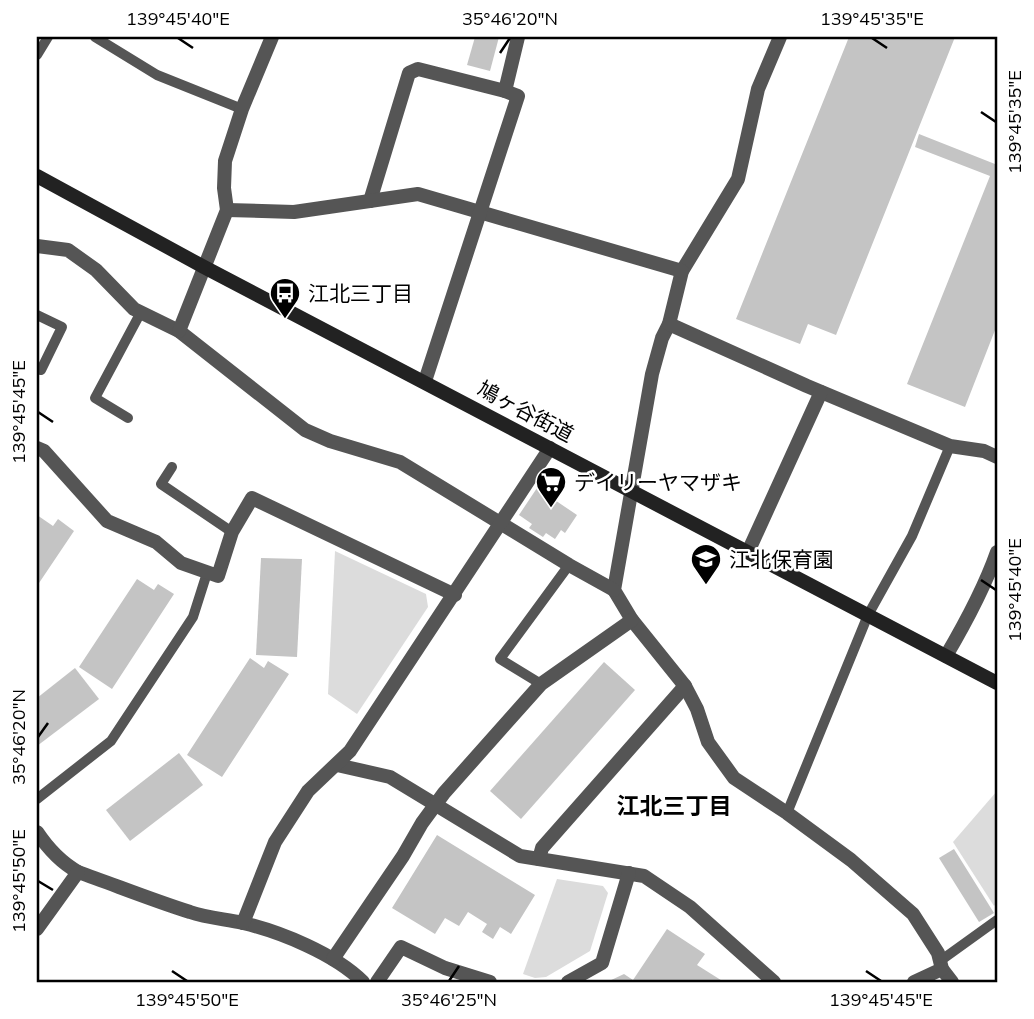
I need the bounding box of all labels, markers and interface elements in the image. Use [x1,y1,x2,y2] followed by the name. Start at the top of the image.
[126,7,230,30] text: 139°45'40"E
[462,7,558,30] text: 35°46'20"N
[820,7,924,30] text: 139°45'35"E
[1003,70,1026,174] text: 139°45'35"E
[268,276,302,320] bus stop icon: 江北三丁目
[308,280,413,306] place label: 江北三丁目
[7,360,30,464] text: 139°45'45"E
[474,375,578,447] street label: 鳩ヶ谷街道
[534,465,568,509] supermarket icon: デイリーヤマザキ
[574,469,742,495] place label: デイリーヤマザキ
[1003,538,1026,642] text: 139°45'40"E
[689,542,723,586] school or university icon: 江北保育園
[729,546,834,572] place label: 江北保育園
[7,689,30,785] text: 35°46'20"N
[617,791,732,820] district label: 江北三丁目
[7,829,30,933] text: 139°45'50"E
[135,988,239,1011] text: 139°45'50"E
[401,988,497,1011] text: 35°46'25"N
[829,988,933,1011] text: 139°45'45"E

